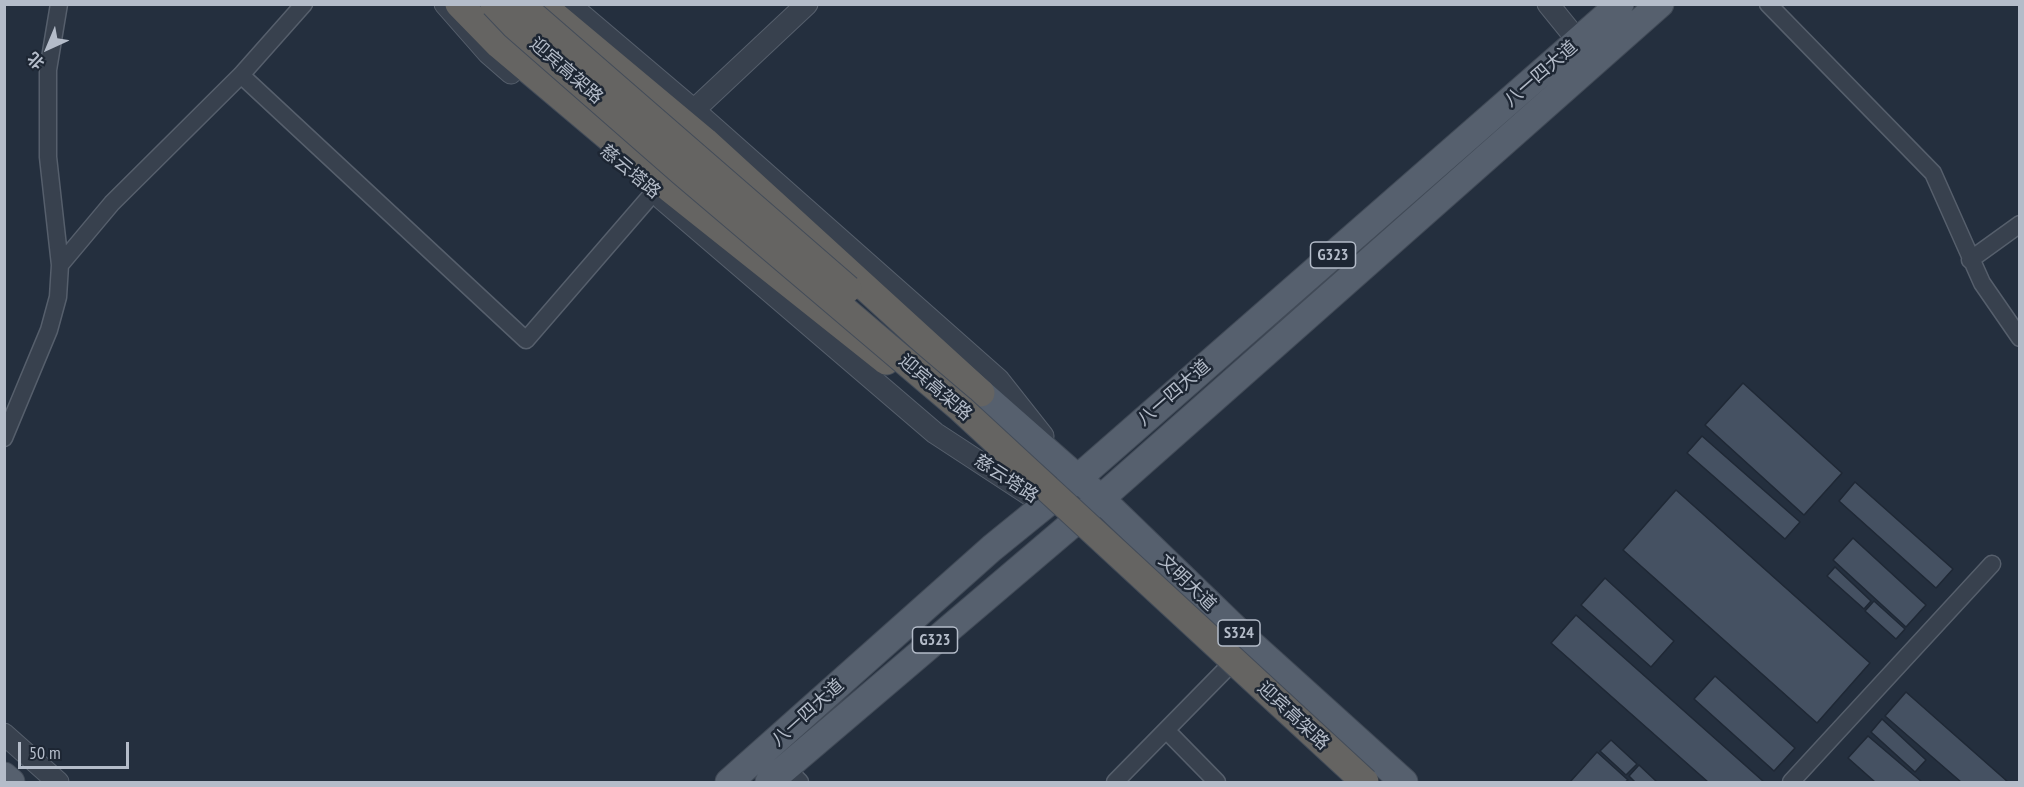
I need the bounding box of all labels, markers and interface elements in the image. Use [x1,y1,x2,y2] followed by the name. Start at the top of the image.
[18,18,78,78] north arrow
[525,33,607,109] street label: 迎宾高架路
[1500,36,1582,112] street label: 八一四大道
[23,48,48,74] text: 北
[595,141,665,203] street label: 慈云塔路
[1310,242,1356,268] road number: G323
[894,350,976,426] street label: 迎宾高架路
[1133,355,1215,431] street label: 八一四大道
[970,450,1042,508] street label: 慈云塔路
[1154,550,1220,616] street label: 文明大道
[1218,620,1260,646] road number: S324
[912,627,958,653] road number: G323
[767,675,849,751] street label: 八一四大道
[1253,677,1333,755] street label: 迎宾高架路
[21,730,132,768] scale bar
[29,741,61,764] text: 50 m

